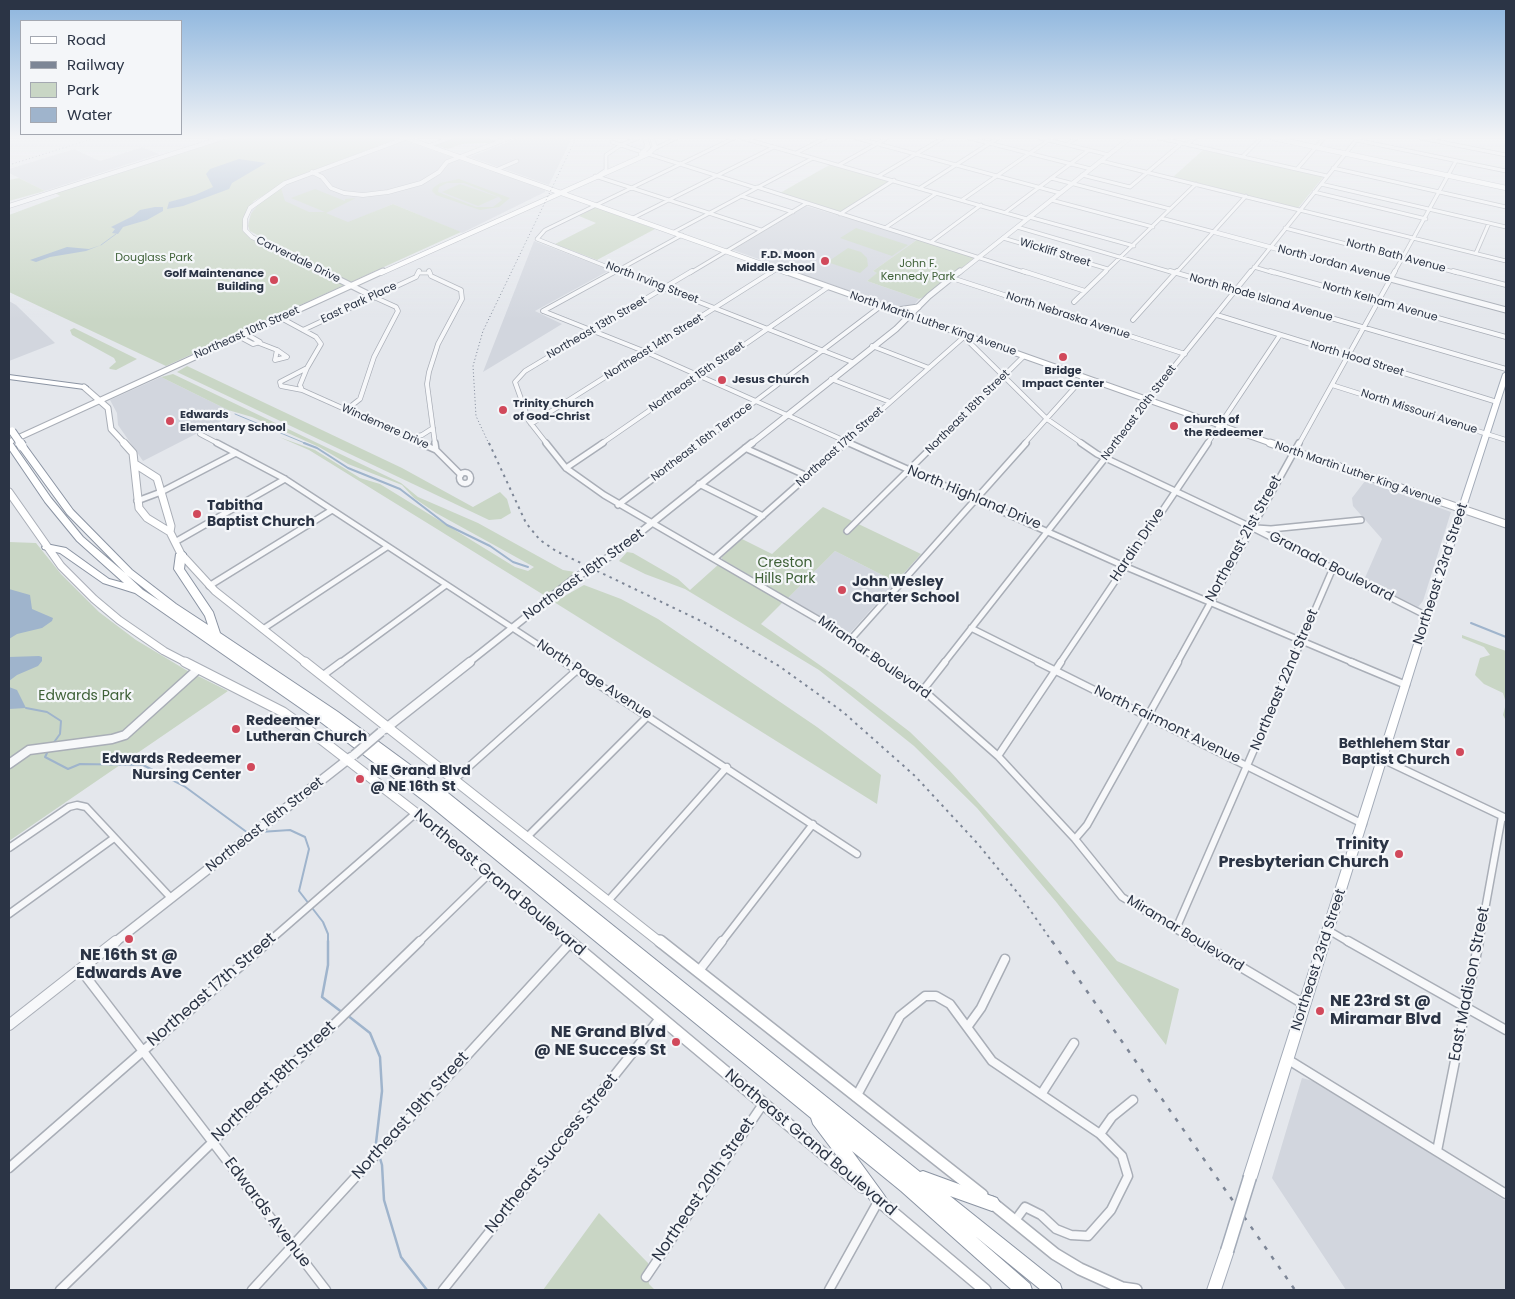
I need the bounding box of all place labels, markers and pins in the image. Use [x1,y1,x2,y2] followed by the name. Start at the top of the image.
[736,248,815,274] place label: F.D. Moon Middle School
[819,255,831,267] marker: F.D. Moon Middle School
[164,267,264,293] place label: Golf Maintenance Building
[268,274,280,286] marker: Golf Maintenance Building
[1057,351,1069,363] marker: Bridge Impact Center
[1022,364,1104,390] place label: Bridge Impact Center
[732,373,809,387] place label: Jesus Church
[716,374,728,386] marker: Jesus Church
[513,397,594,423] place label: Trinity Church of God-Christ
[497,404,509,416] marker: Trinity Church of God-Christ
[180,408,286,434] place label: Edwards Elementary School
[1184,413,1263,439] place label: Church of the Redeemer
[164,415,176,427] marker: Edwards Elementary School
[1168,420,1180,432] marker: Church of the Redeemer
[207,498,315,530] place label: Tabitha Baptist Church
[191,508,203,520] marker: Tabitha Baptist Church
[852,574,959,606] place label: John Wesley Charter School
[836,584,848,596] marker: John Wesley Charter School
[246,713,367,746] place label: Redeemer Lutheran Church
[230,723,242,735] marker: Redeemer Lutheran Church
[1339,736,1450,769] place label: Bethlehem Star Baptist Church
[1454,746,1466,758] marker: Bethlehem Star Baptist Church
[102,751,241,784] place label: Edwards Redeemer Nursing Center
[245,761,257,773] marker: Edwards Redeemer Nursing Center
[370,763,471,796] place label: NE Grand Blvd @ NE 16th St
[354,773,366,785] marker: NE Grand Blvd @ NE 16th St
[1218,835,1389,873] place label: Trinity Presbyterian Church
[1393,848,1405,860] marker: Trinity Presbyterian Church
[123,933,135,945] marker: NE 16th St @ Edwards Ave
[76,946,182,984] place label: NE 16th St @ Edwards Ave
[1330,992,1441,1030] place label: NE 23rd St @ Miramar Blvd
[1314,1005,1326,1017] marker: NE 23rd St @ Miramar Blvd
[534,1023,666,1061] place label: NE Grand Blvd @ NE Success St
[670,1036,682,1048] marker: NE Grand Blvd @ NE Success St

